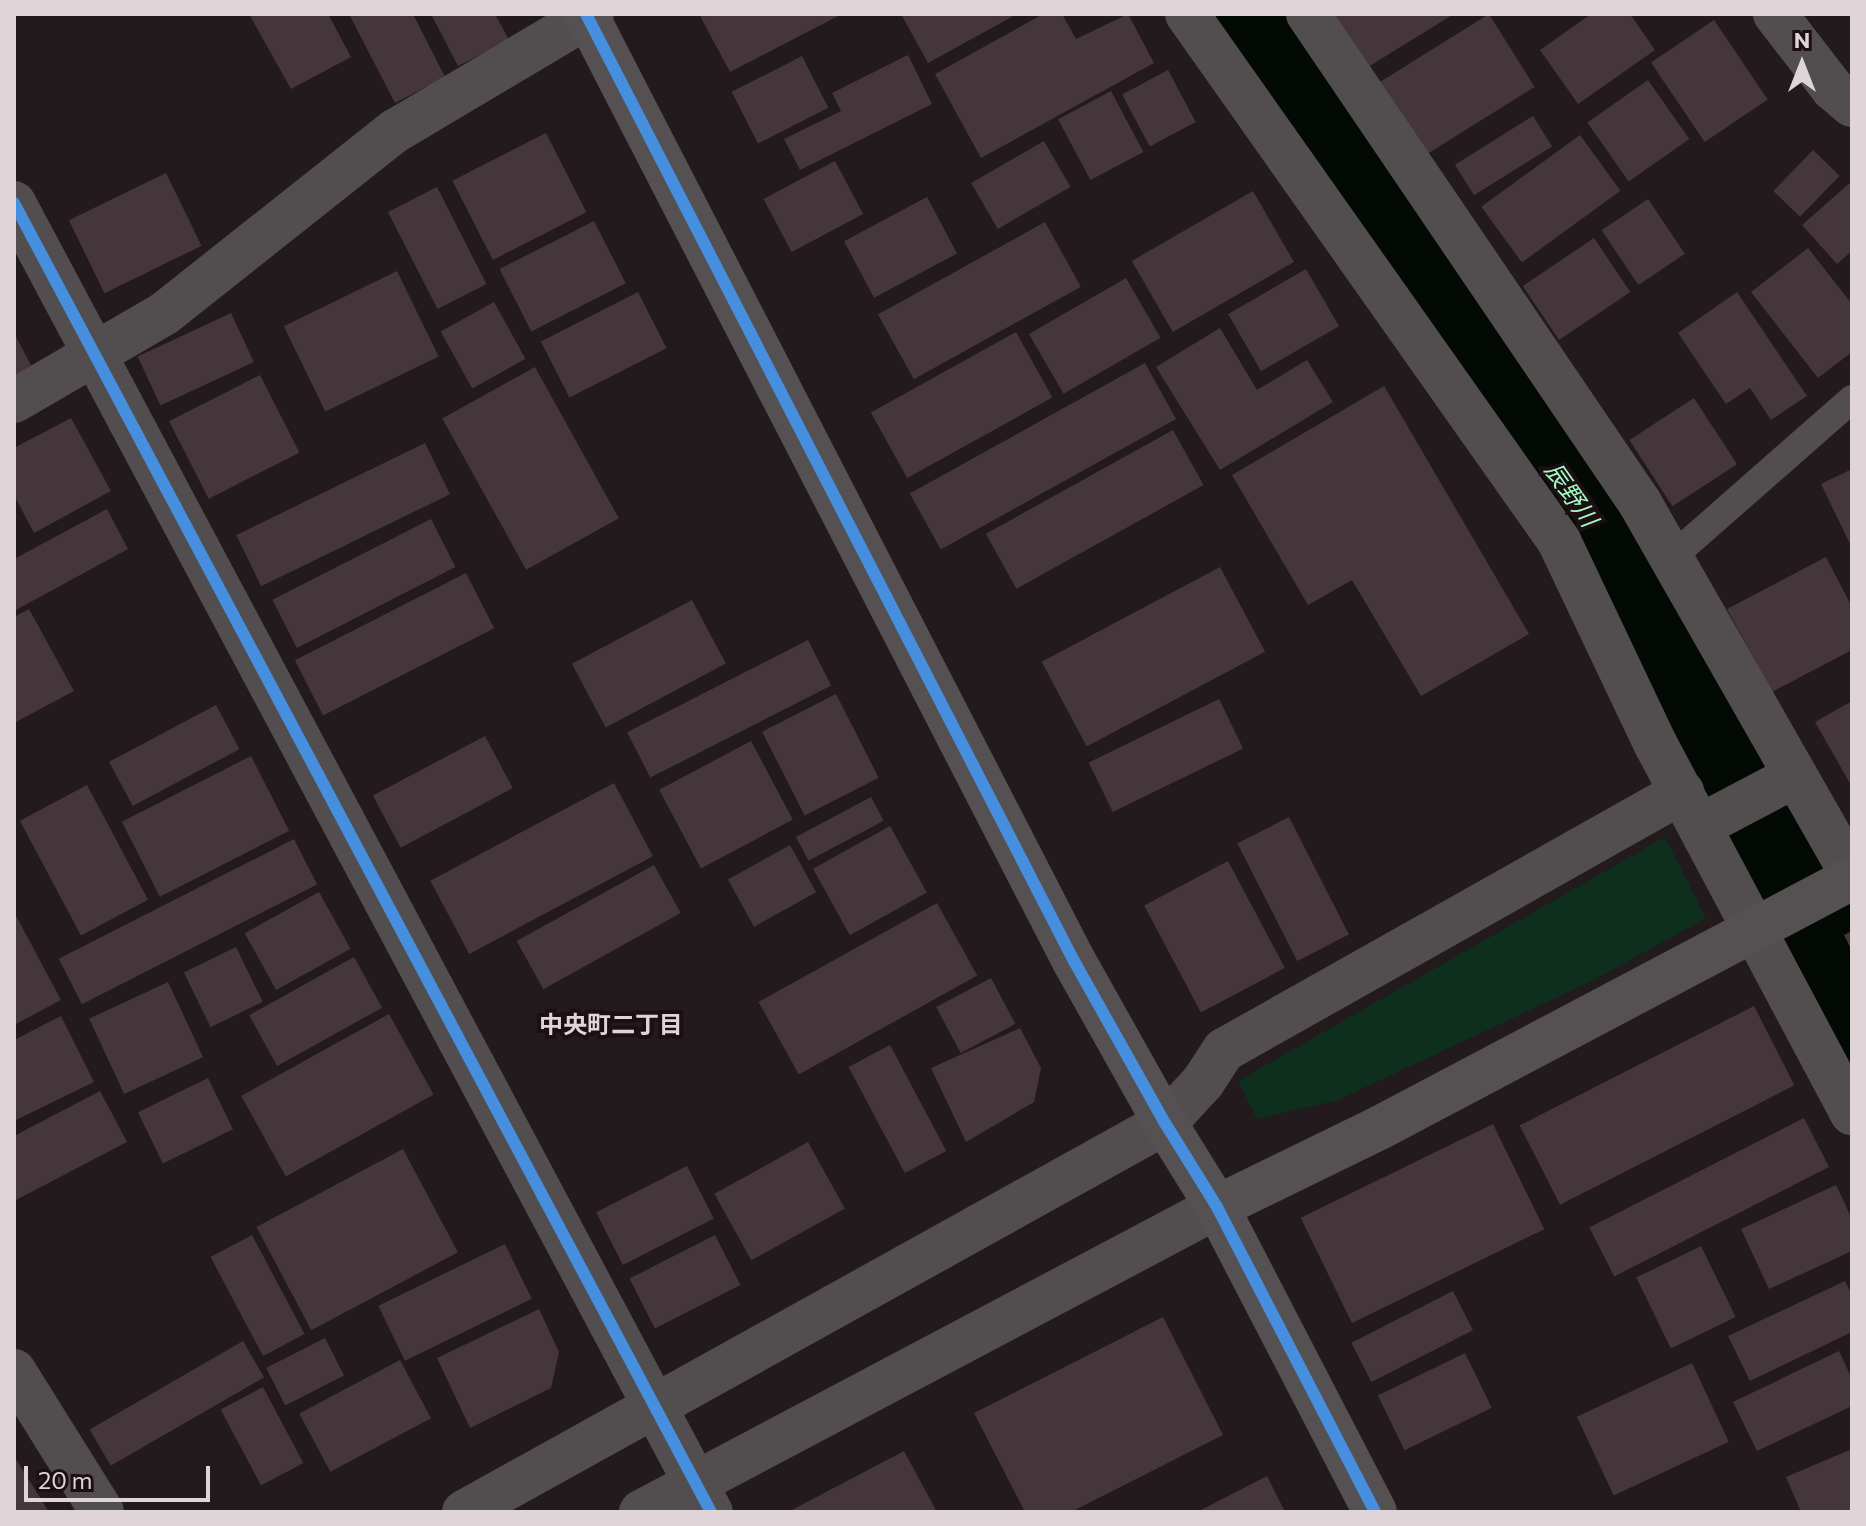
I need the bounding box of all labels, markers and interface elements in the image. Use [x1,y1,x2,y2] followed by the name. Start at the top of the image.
[1762,24,1842,104] north arrow
[1794,26,1810,53] text: N
[1540,456,1604,532] water label: 辰野川
[539,1010,683,1038] district label: 中央町二丁目
[28,1450,214,1500] scale bar
[38,1465,92,1494] text: 20 m

